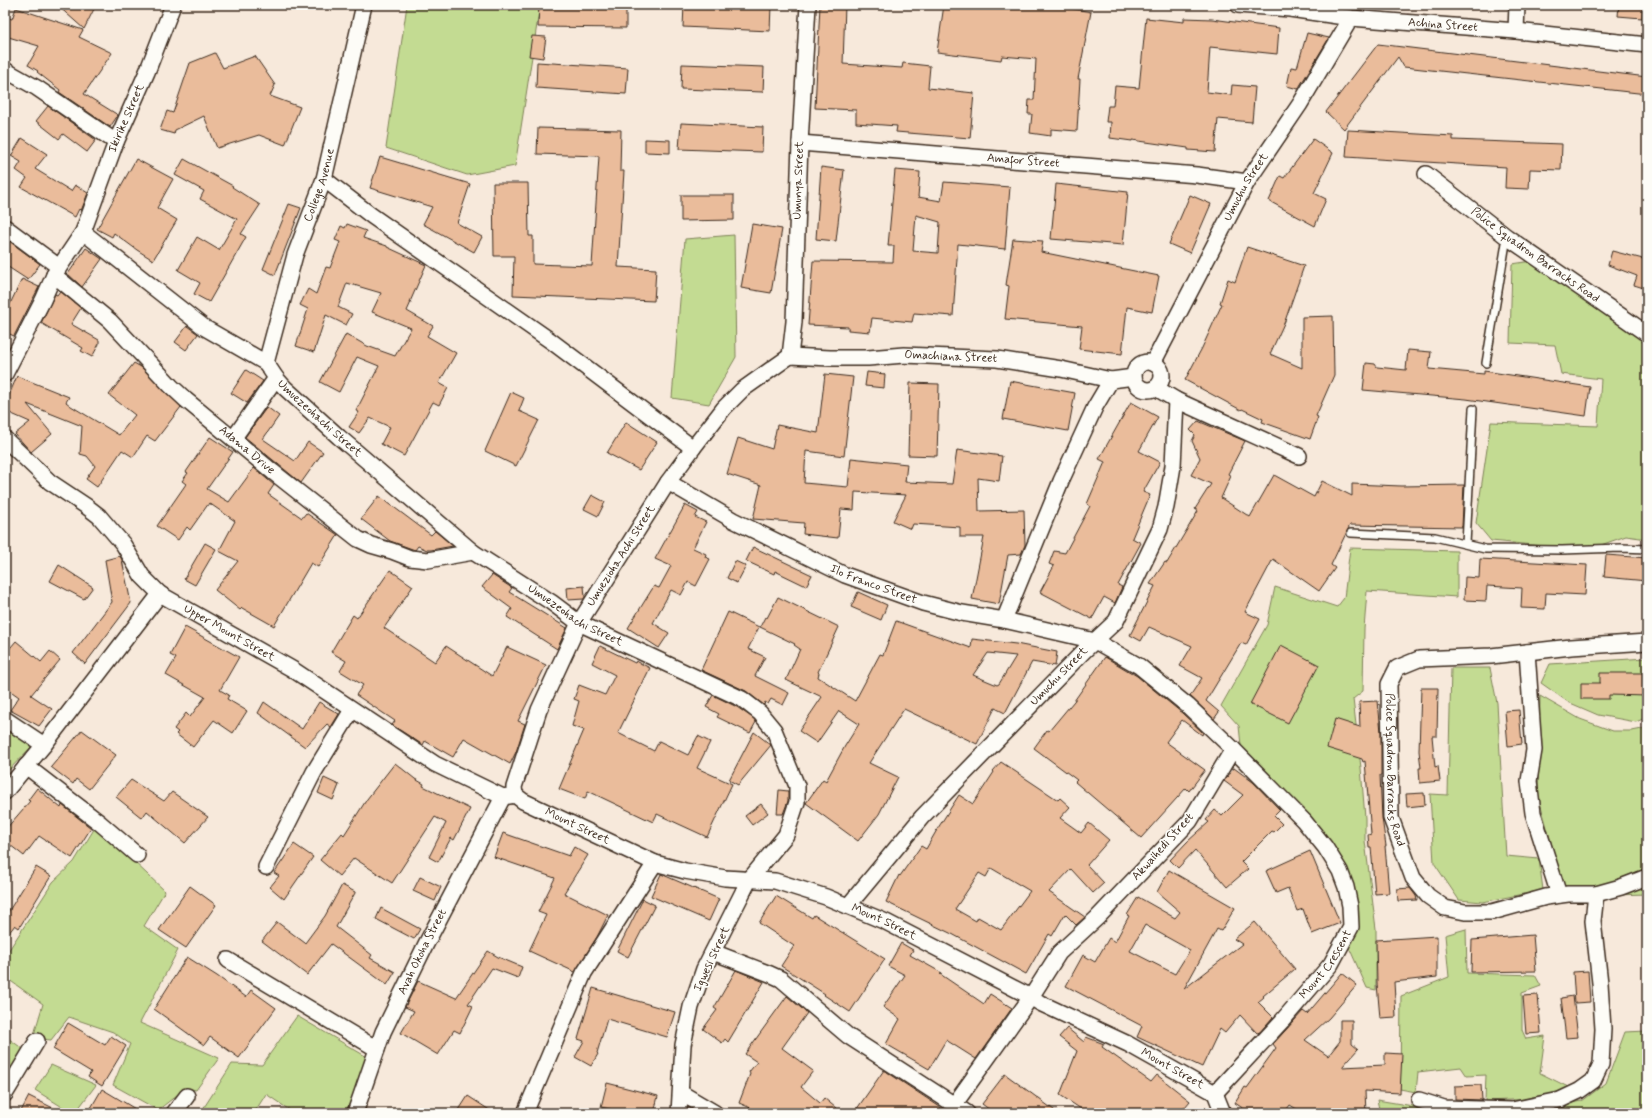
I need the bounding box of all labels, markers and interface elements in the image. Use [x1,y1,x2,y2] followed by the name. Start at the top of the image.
[1407,15,1479,36] street label: Achina Street
[105,82,148,155] street label: Ikirike Street
[789,141,808,220] street label: Umunya Street
[300,147,339,224] street label: College Avenue
[986,150,1061,172] street label: Amafor Street
[1220,150,1272,224] street label: Umuchu Street
[1467,204,1603,307] street label: Police Squadron Barracks Road
[904,347,998,367] street label: Omachiana Street
[273,376,365,461] street label: Umuezeohachi Street
[215,422,278,478] street label: Adama Drive
[583,502,659,610] street label: Umuezioha Achi Street
[827,561,919,608] street label: Ilo Franco Street
[524,581,625,650] street label: Umuezeohachi Street
[180,601,278,666] street label: Upper Mount Street
[1027,644,1091,709] street label: Umuchu Street
[1381,693,1409,849] street label: Police Squadron Barracks Road
[542,804,612,849] street label: Mount Street
[1128,809,1198,884] street label: Akwaihedi Street
[849,900,919,944] street label: Mount Street
[394,906,451,997] street label: Avah Okoha Street
[690,924,734,994] street label: Igwesi Street
[1296,927,1356,1003] street label: Mount Crescent
[1138,1045,1207,1093] street label: Mount Street

